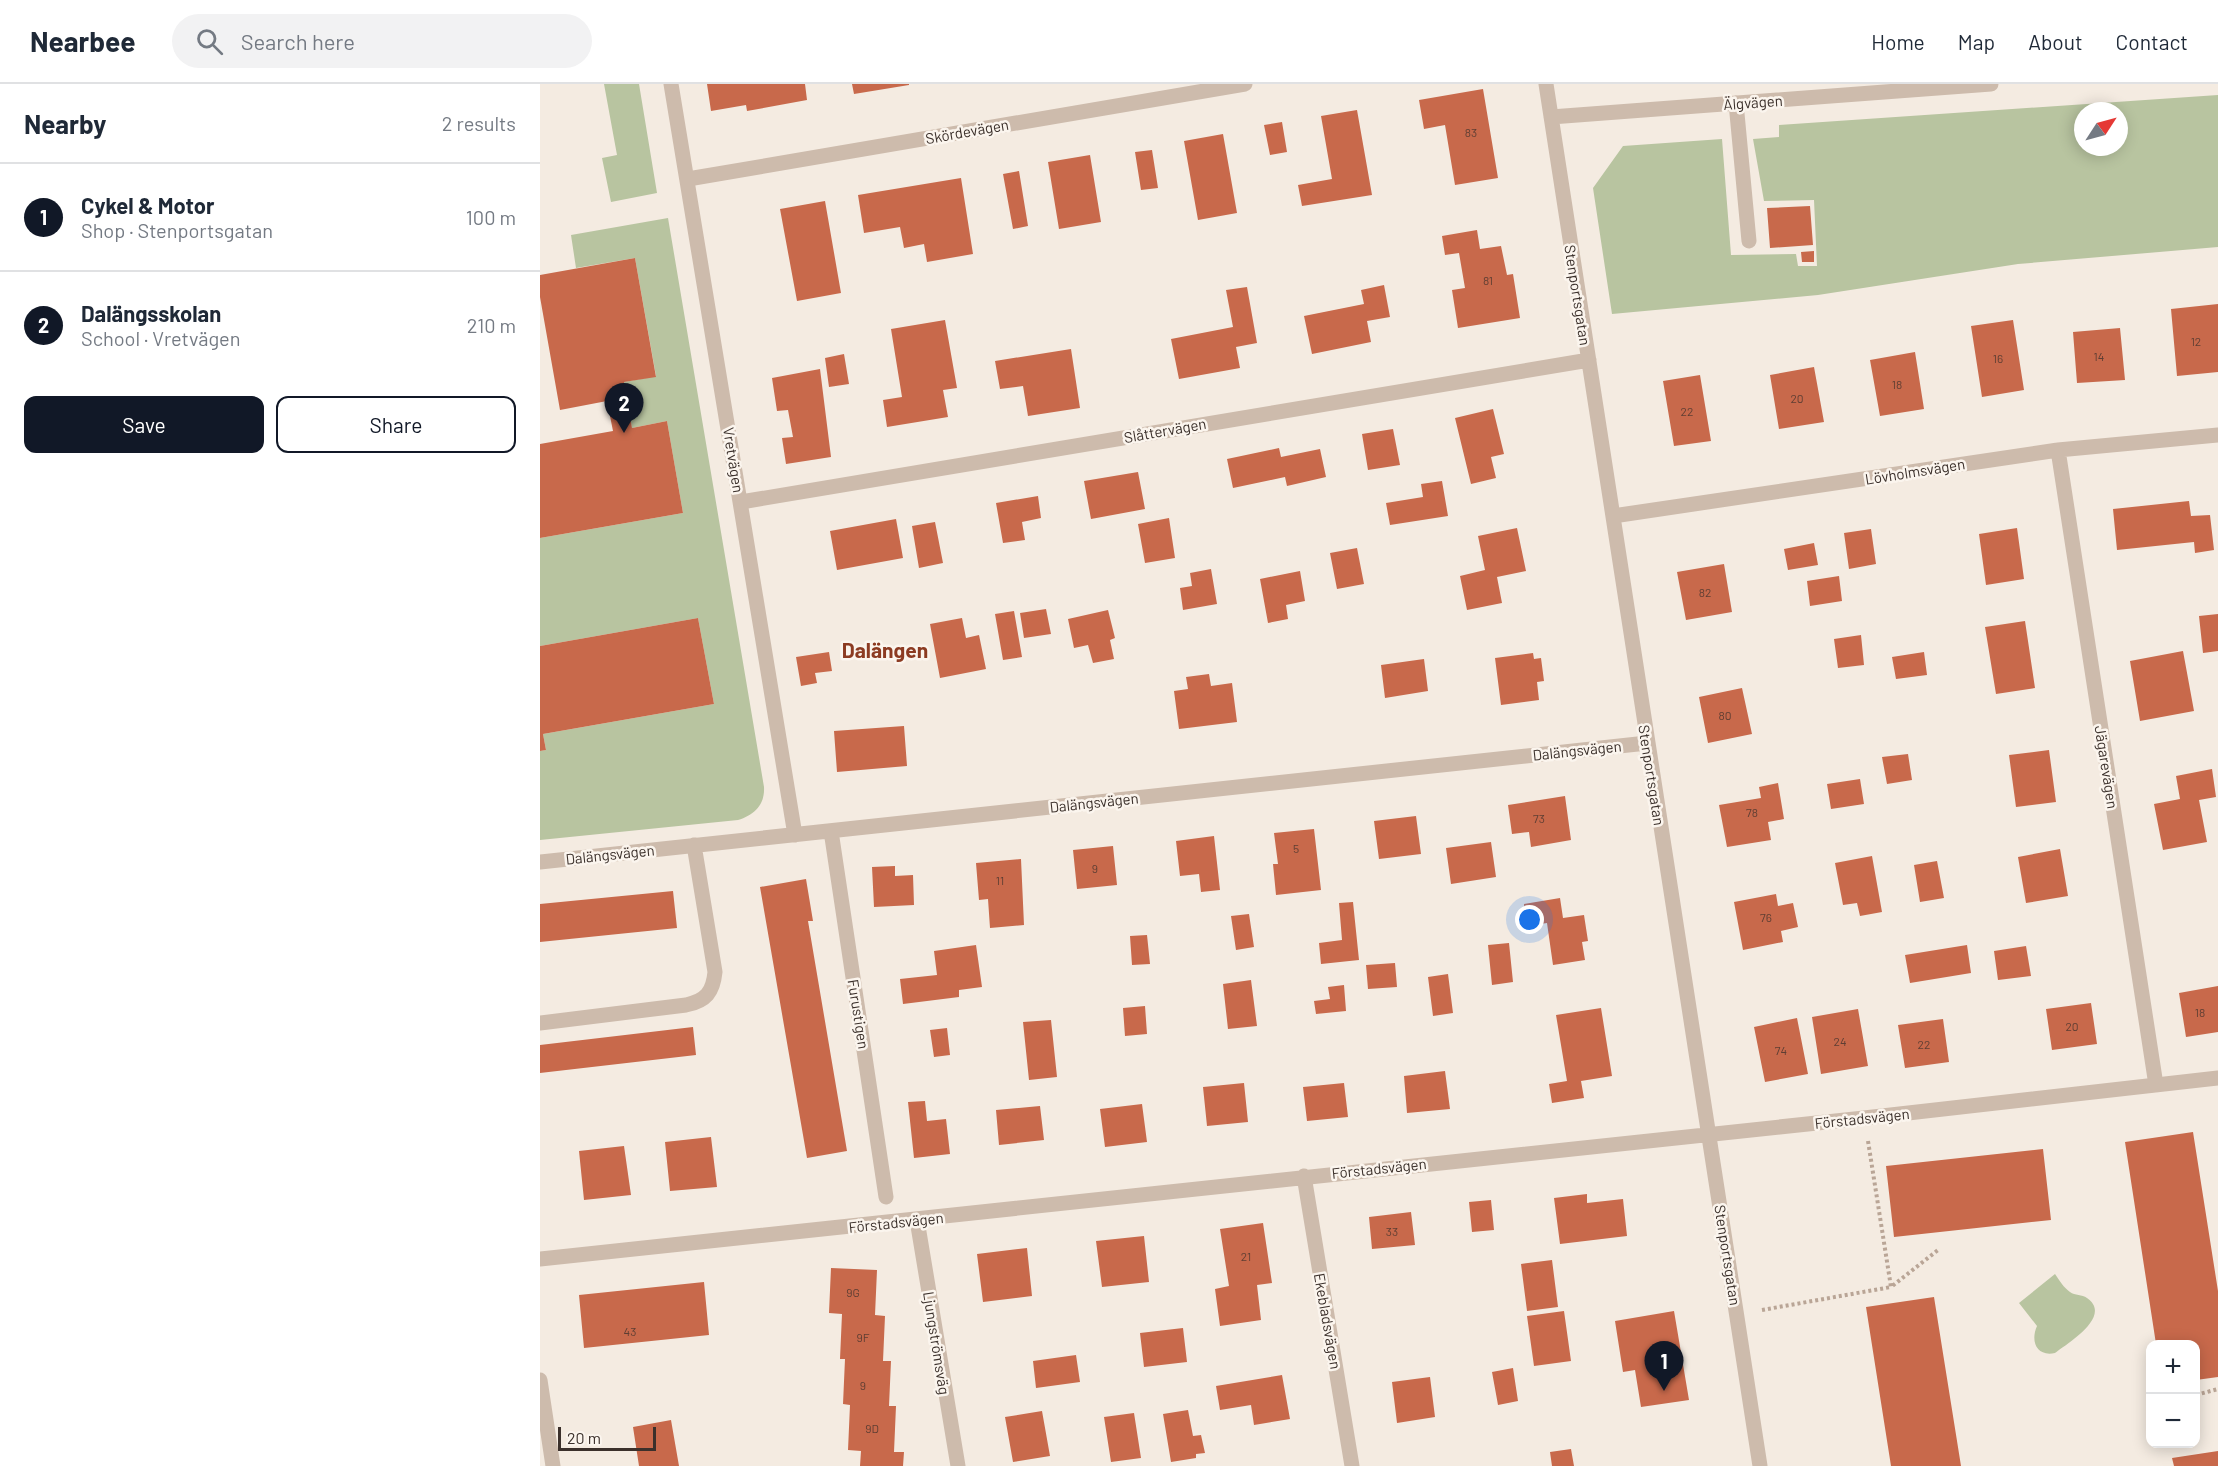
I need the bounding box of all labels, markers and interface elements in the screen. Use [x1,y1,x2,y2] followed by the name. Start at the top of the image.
[172,14,592,68] search box
[30,24,136,58] text: Nearbee
[193,25,226,58] icon: search
[241,28,355,54] text: Search here
[1871,29,1925,54] text: Home
[1958,29,1995,54] text: Map
[2028,29,2083,54] text: About
[2116,29,2188,54] text: Contact
[1723,91,1783,113] street label: Älgvägen
[2074,102,2128,156] north arrow
[24,108,106,139] text: Nearby
[442,111,516,135] text: 2 results
[924,115,1010,147] street label: Skördevägen
[1465,125,1477,139] house number: 83
[81,192,214,218] text: Cykel & Motor
[40,205,47,229] text: 1
[466,205,516,229] text: 100 m
[81,218,273,242] text: Shop · Stenportsgatan
[1561,243,1595,347] street label: Stenportsgatan
[1483,273,1493,287] house number: 81
[81,300,221,326] text: Dalängsskolan
[38,313,49,337] text: 2
[467,313,516,337] text: 210 m
[81,326,241,350] text: School · Vretvägen
[2191,334,2201,348] house number: 12
[2094,349,2104,363] house number: 14
[1993,351,2003,365] house number: 16
[1892,377,1902,391] house number: 18
[604,384,644,433] pin: 2
[1790,391,1804,405] house number: 20
[24,396,264,453] button: Save
[276,396,516,453] button: Share
[1681,404,1693,418] house number: 22
[1122,414,1208,446] street label: Slåttervägen
[720,426,748,494] street label: Vretvägen
[1864,454,1966,488] street label: Lövholmsvägen
[1699,585,1711,599] house number: 82
[842,637,928,662] district label: Dalängen
[1718,708,1732,722] house number: 80
[1635,723,1669,827] street label: Stenportsgatan
[2092,724,2122,810] street label: Jägarevägen
[1532,736,1622,764] street label: Dalängsvägen
[1049,788,1139,816] street label: Dalängsvägen
[1746,805,1758,819] house number: 78
[1533,811,1545,825] house number: 73
[565,840,655,868] street label: Dalängsvägen
[1293,841,1299,855] house number: 5
[1092,861,1098,875] house number: 9
[996,873,1004,887] house number: 11
[1515,905,1544,934] your location
[1760,910,1772,924] house number: 76
[845,978,873,1050] street label: Furustigen
[2195,1005,2205,1019] house number: 18
[2065,1019,2079,1033] house number: 20
[1833,1034,1847,1048] house number: 24
[1918,1037,1930,1051] house number: 22
[1775,1043,1787,1057] house number: 74
[1814,1104,1910,1132] street label: Förstadsvägen
[1331,1154,1427,1182] street label: Förstadsvägen
[1711,1203,1745,1307] street label: Stenportsgatan
[848,1208,944,1236] street label: Förstadsvägen
[1386,1224,1398,1238] house number: 33
[1241,1249,1251,1263] house number: 21
[1311,1272,1345,1370] street label: Ekebladsvägen
[846,1285,860,1299] house number: 9G
[920,1290,954,1396] street label: Ljungströmsväg
[624,1324,636,1338] house number: 43
[856,1330,870,1344] house number: 9F
[2146,1340,2200,1448] map controls
[2146,1340,2200,1394] button: +
[1644,1342,1684,1391] pin: 1
[860,1378,866,1392] house number: 9
[2146,1394,2200,1448] button: −
[865,1421,879,1435] house number: 9D
[558,1424,656,1452] scale bar
[567,1428,601,1447] text: 20 m

